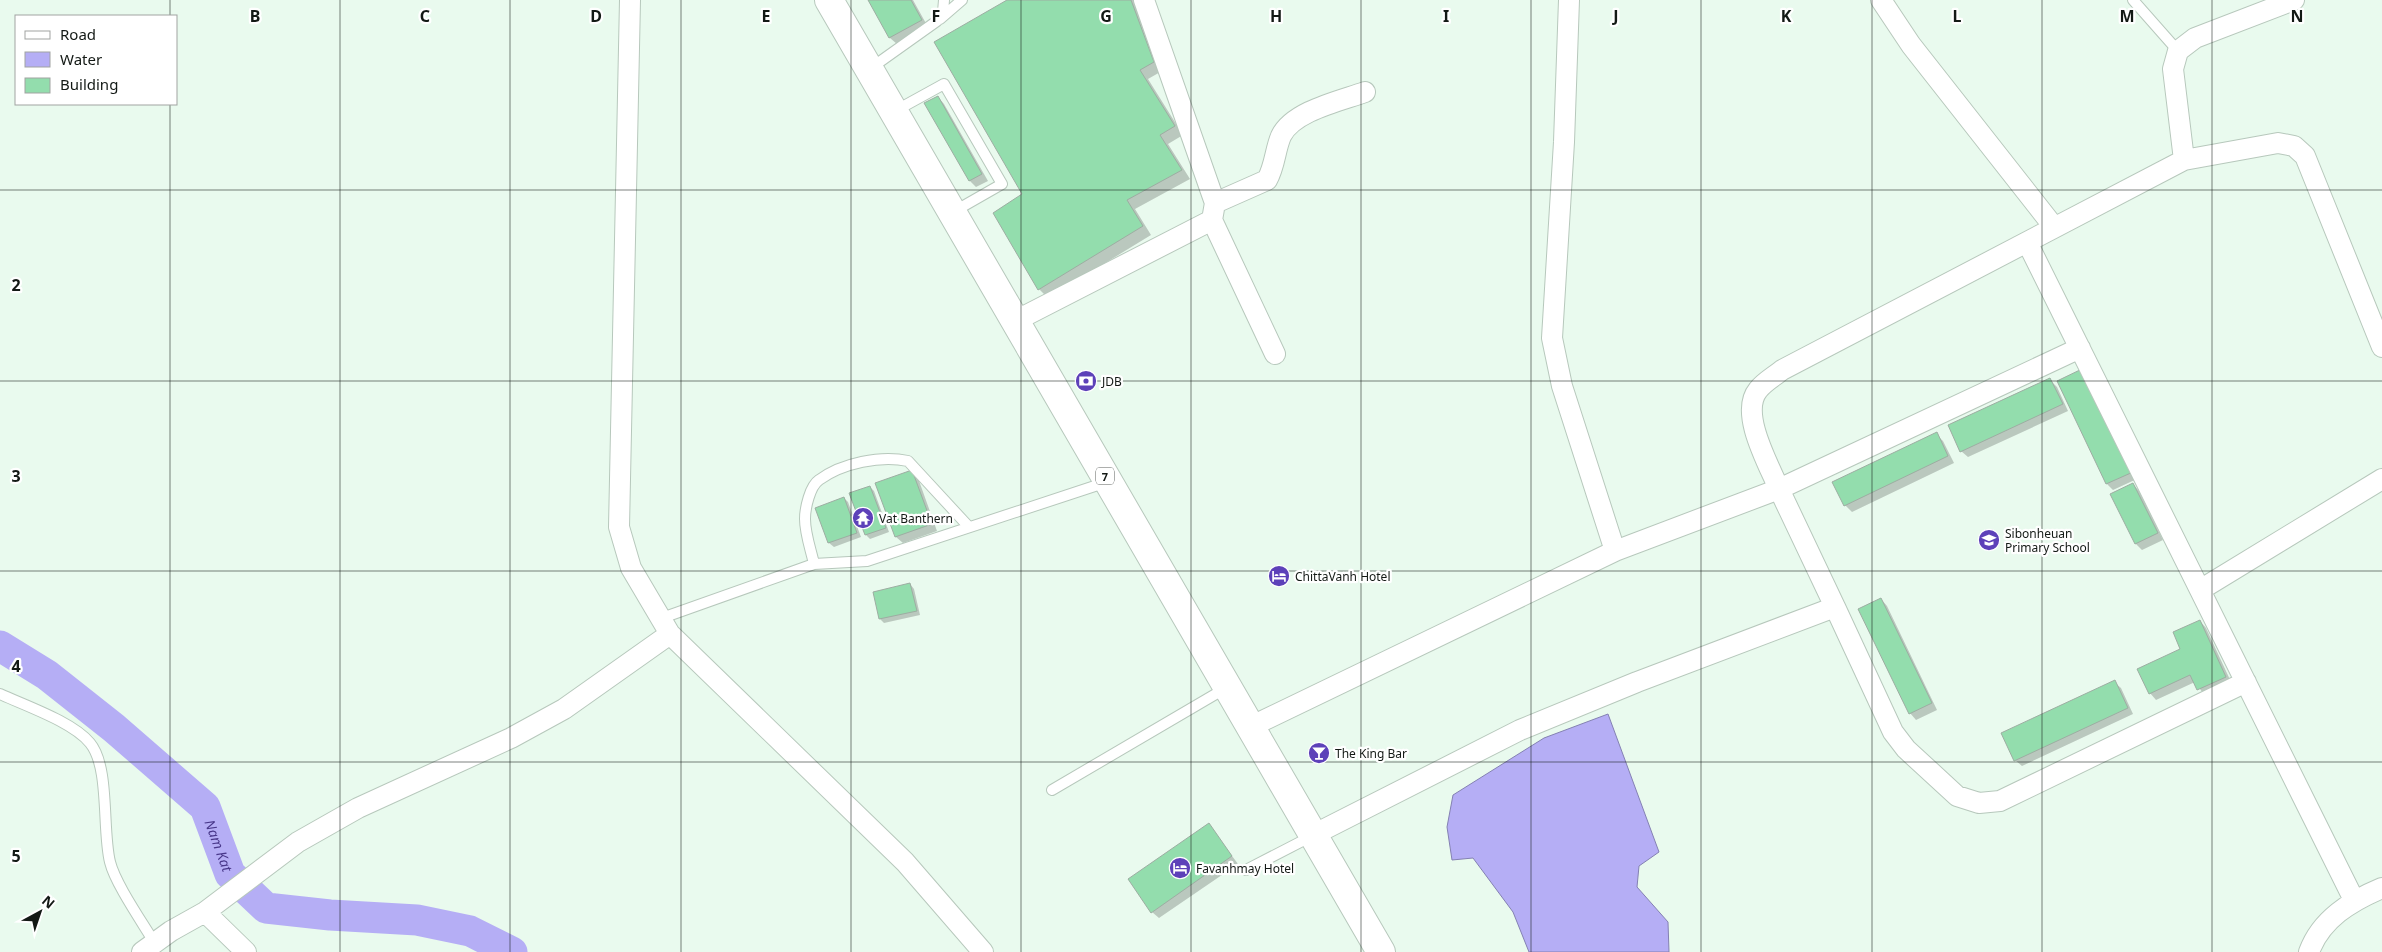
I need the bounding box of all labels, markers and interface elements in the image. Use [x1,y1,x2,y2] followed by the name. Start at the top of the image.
[250,5,260,27] text: B
[420,5,430,27] text: C
[590,5,602,27] text: D
[762,5,771,27] text: E
[932,5,940,27] text: F
[1100,5,1112,27] text: G
[1270,5,1282,27] text: H
[1443,5,1449,27] text: I
[1611,5,1619,27] text: J
[1781,5,1792,27] text: K
[1953,5,1962,27] text: L
[2119,5,2135,27] text: M
[2290,5,2304,27] text: N
[15,15,178,105] legend
[60,24,96,44] text: Road
[60,49,102,69] text: Water
[60,74,118,94] text: Building
[11,274,21,296] text: 2
[1074,369,1098,393] bank icon: JDB
[1101,373,1122,390] place label: JDB
[11,465,21,487] text: 3
[1096,468,1114,484] road number: 7
[851,506,875,530] temple icon: Vat Banthern
[879,510,953,527] place label: Vat Banthern
[2005,525,2090,556] place label: Sibonheuan Primary School
[1977,528,2001,552] school or university icon: Sibonheuan Primary School
[1267,564,1291,588] hotel icon: ChittaVanh Hotel
[1295,568,1391,585] place label: ChittaVanh Hotel
[11,655,21,677] text: 4
[1307,741,1331,765] bar icon: The King Bar
[1335,745,1407,762] place label: The King Bar
[201,817,238,875] water label: Nam Kat
[11,845,21,867] text: 5
[1168,856,1192,880] hotel icon: Favanhmay Hotel
[1196,860,1294,877] place label: Favanhmay Hotel
[15,887,65,937] north arrow
[38,891,59,913] text: N

